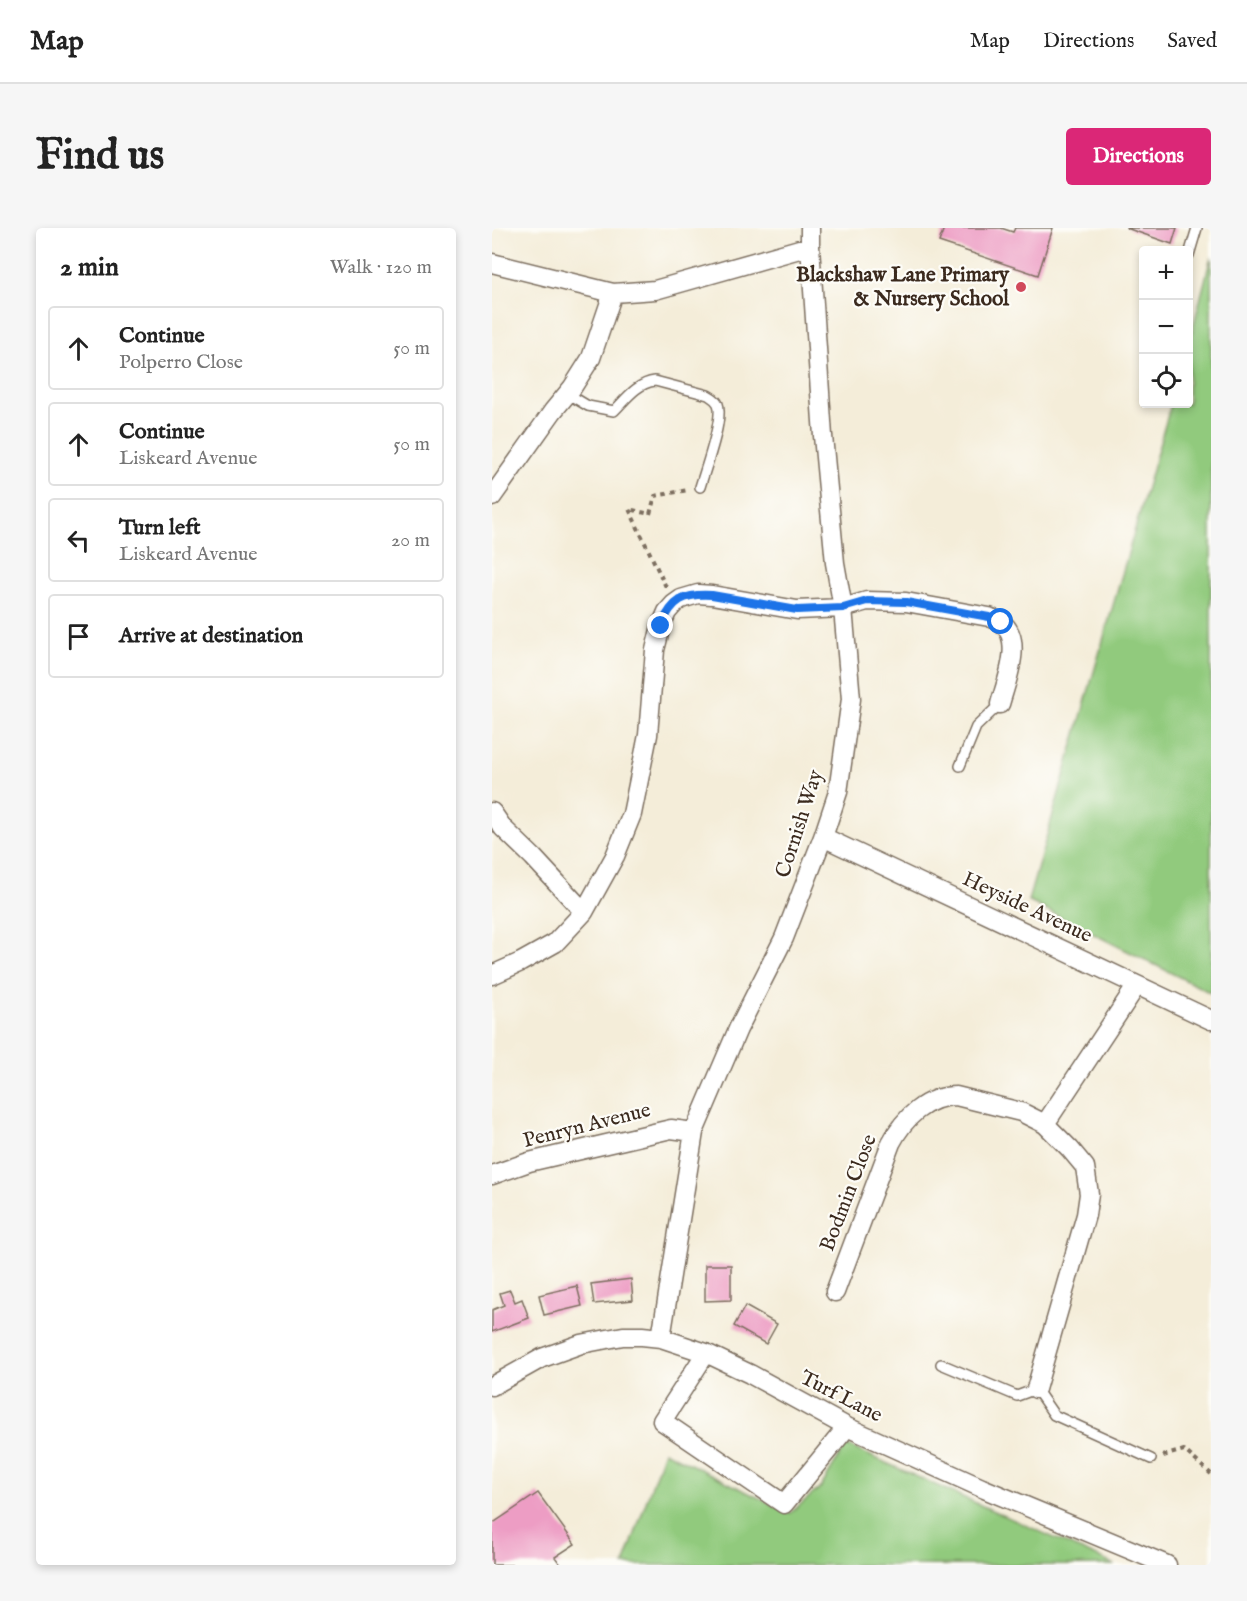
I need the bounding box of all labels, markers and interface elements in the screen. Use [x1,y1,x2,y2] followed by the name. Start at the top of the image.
[30,24,84,59] text: Map
[970,28,1010,55] text: Map
[1043,28,1134,55] text: Directions
[1167,28,1217,55] text: Saved
[1066,128,1211,185] button: Directions
[36,130,164,183] text: Find us
[1139,246,1193,408] map controls
[1139,246,1193,300] button: +
[60,251,119,284] text: 2 min
[330,255,432,280] text: Walk · 120 m
[796,262,1010,313] place label: Blackshaw Lane Primary & Nursery School
[1014,280,1028,294] marker: Blackshaw Lane Primary & Nursery School
[1139,300,1193,354] button: −
[119,322,205,350] text: Continue
[62,332,95,365] icon: ahead
[393,336,430,361] text: 50 m
[119,350,243,375] text: Polperro Close
[1139,354,1193,408] button: locate
[119,418,205,446] text: Continue
[62,428,95,461] icon: ahead
[393,432,430,457] text: 50 m
[119,446,257,471] text: Liskeard Avenue
[119,514,201,542] text: Turn left
[62,524,95,557] icon: left
[391,528,430,553] text: 20 m
[119,542,257,567] text: Liskeard Avenue
[987,608,1013,634] route start
[647,612,673,638] route end
[62,620,95,653] icon: arrive
[119,622,303,650] text: Arrive at destination
[770,766,830,881] street label: Cornish Way
[958,866,1097,950] street label: Heyside Avenue
[520,1097,654,1155] street label: Penryn Avenue
[814,1130,884,1255] street label: Bodmin Close
[795,1365,887,1429] street label: Turf Lane

